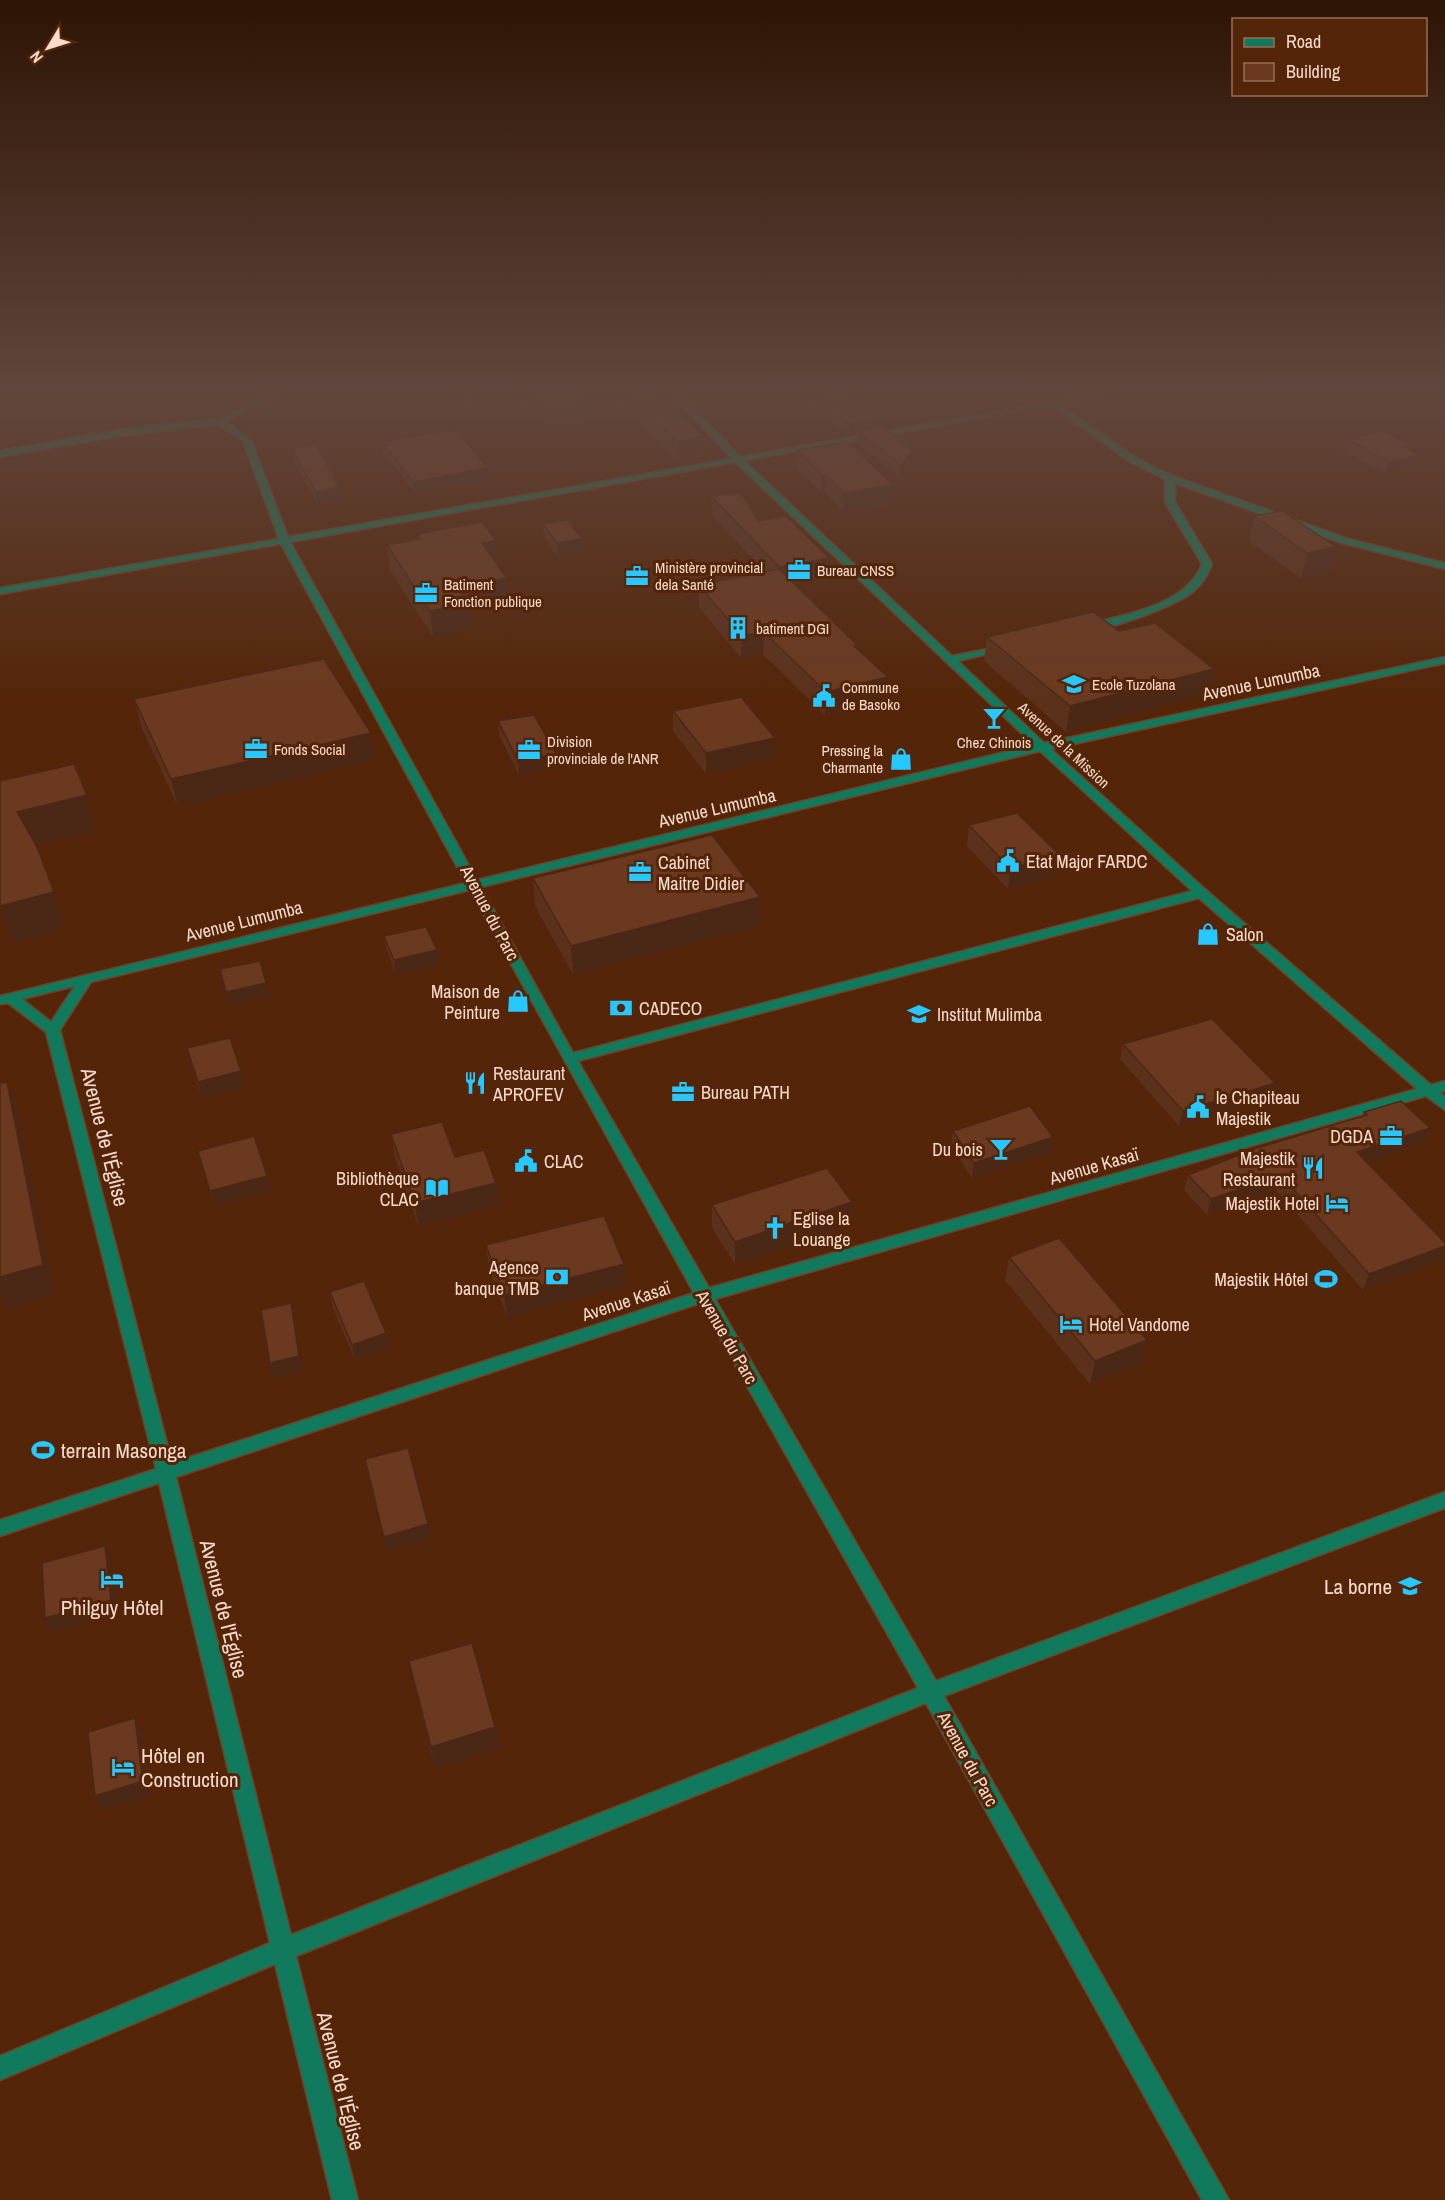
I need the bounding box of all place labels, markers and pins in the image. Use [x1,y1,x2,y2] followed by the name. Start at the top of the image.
[655,557,763,595] place label: Ministère provincial dela Santé
[786,557,812,583] office icon: Bureau CNSS
[817,560,894,581] place label: Bureau CNSS
[624,563,650,589] office icon: Ministère provincial dela Santé
[444,574,542,612] place label: Batiment Fonction publique
[413,580,439,606] office icon: Batiment Fonction publique
[725,615,751,641] building icon: batiment DGI
[756,618,829,639] place label: batiment DGI
[1061,671,1087,697] school or university icon: Ecole Tuzolana
[1092,674,1176,695] place label: Ecole Tuzolana
[842,677,900,715] place label: Commune de Basoko
[811,683,837,709] public building icon: Commune de Basoko
[981,705,1007,731] bar icon: Chez Chinois
[547,731,659,769] place label: Division provinciale de l'ANR
[957,732,1031,753] place label: Chez Chinois
[243,736,269,762] office icon: Fonds Social
[516,737,542,763] office icon: Division provinciale de l'ANR
[274,739,345,760] place label: Fonds Social
[821,740,883,778] place label: Pressing la Charmante
[888,746,914,772] shop icon: Pressing la Charmante
[995,848,1021,874] public building icon: Etat Major FARDC
[1026,849,1147,874] place label: Etat Major FARDC
[658,850,744,896] place label: Cabinet Maitre Didier
[627,859,653,885] office icon: Cabinet Maitre Didier
[1195,921,1221,947] shop icon: Salon
[1226,922,1264,947] place label: Salon
[431,979,500,1025] place label: Maison de Peinture
[505,988,531,1014] shop icon: Maison de Peinture
[608,995,634,1021] bank icon: CADECO
[639,996,702,1021] place label: CADECO
[906,1001,932,1027] school or university icon: Institut Mulimba
[937,1002,1042,1027] place label: Institut Mulimba
[492,1061,565,1107] place label: Restaurant APROFEV
[462,1070,488,1096] restaurant icon: Restaurant APROFEV
[670,1079,696,1105] office icon: Bureau PATH
[701,1080,790,1105] place label: Bureau PATH
[1216,1085,1300,1131] place label: le Chapiteau Majestik
[1185,1094,1211,1120] public building icon: le Chapiteau Majestik
[1378,1123,1404,1149] office icon: DGDA
[1330,1124,1373,1149] place label: DGDA
[988,1136,1014,1162] bar icon: Du bois
[932,1137,983,1162] place label: Du bois
[1223,1146,1296,1192] place label: Majestik Restaurant
[513,1148,539,1174] public building icon: CLAC
[544,1149,583,1174] place label: CLAC
[1300,1155,1326,1181] restaurant icon: Majestik Restaurant
[336,1166,419,1212] place label: Bibliothèque CLAC
[424,1175,450,1201] library icon: Bibliothèque CLAC
[1324,1190,1350,1216] hotel icon: Majestik Hotel
[1225,1191,1319,1216] place label: Majestik Hotel
[793,1206,850,1252] place label: Eglise la Louange
[762,1215,788,1241] church icon: Eglise la Louange
[455,1255,539,1301] place label: Agence banque TMB
[544,1264,570,1290] bank icon: Agence banque TMB
[1313,1266,1339,1292] sports icon: Majestik Hôtel
[1214,1267,1308,1292] place label: Majestik Hôtel
[1058,1311,1084,1337] hotel icon: Hotel Vandome
[1089,1312,1190,1337] place label: Hotel Vandome
[61,1436,187,1465] place label: terrain Masonga
[30,1437,56,1463] sports icon: terrain Masonga
[99,1566,125,1592] hotel icon: Philguy Hôtel
[1324,1572,1392,1601] place label: La borne
[1397,1573,1423,1599] school or university icon: La borne
[61,1593,163,1622] place label: Philguy Hôtel
[141,1741,239,1794] place label: Hôtel en Construction
[110,1754,136,1780] hotel icon: Hôtel en Construction

